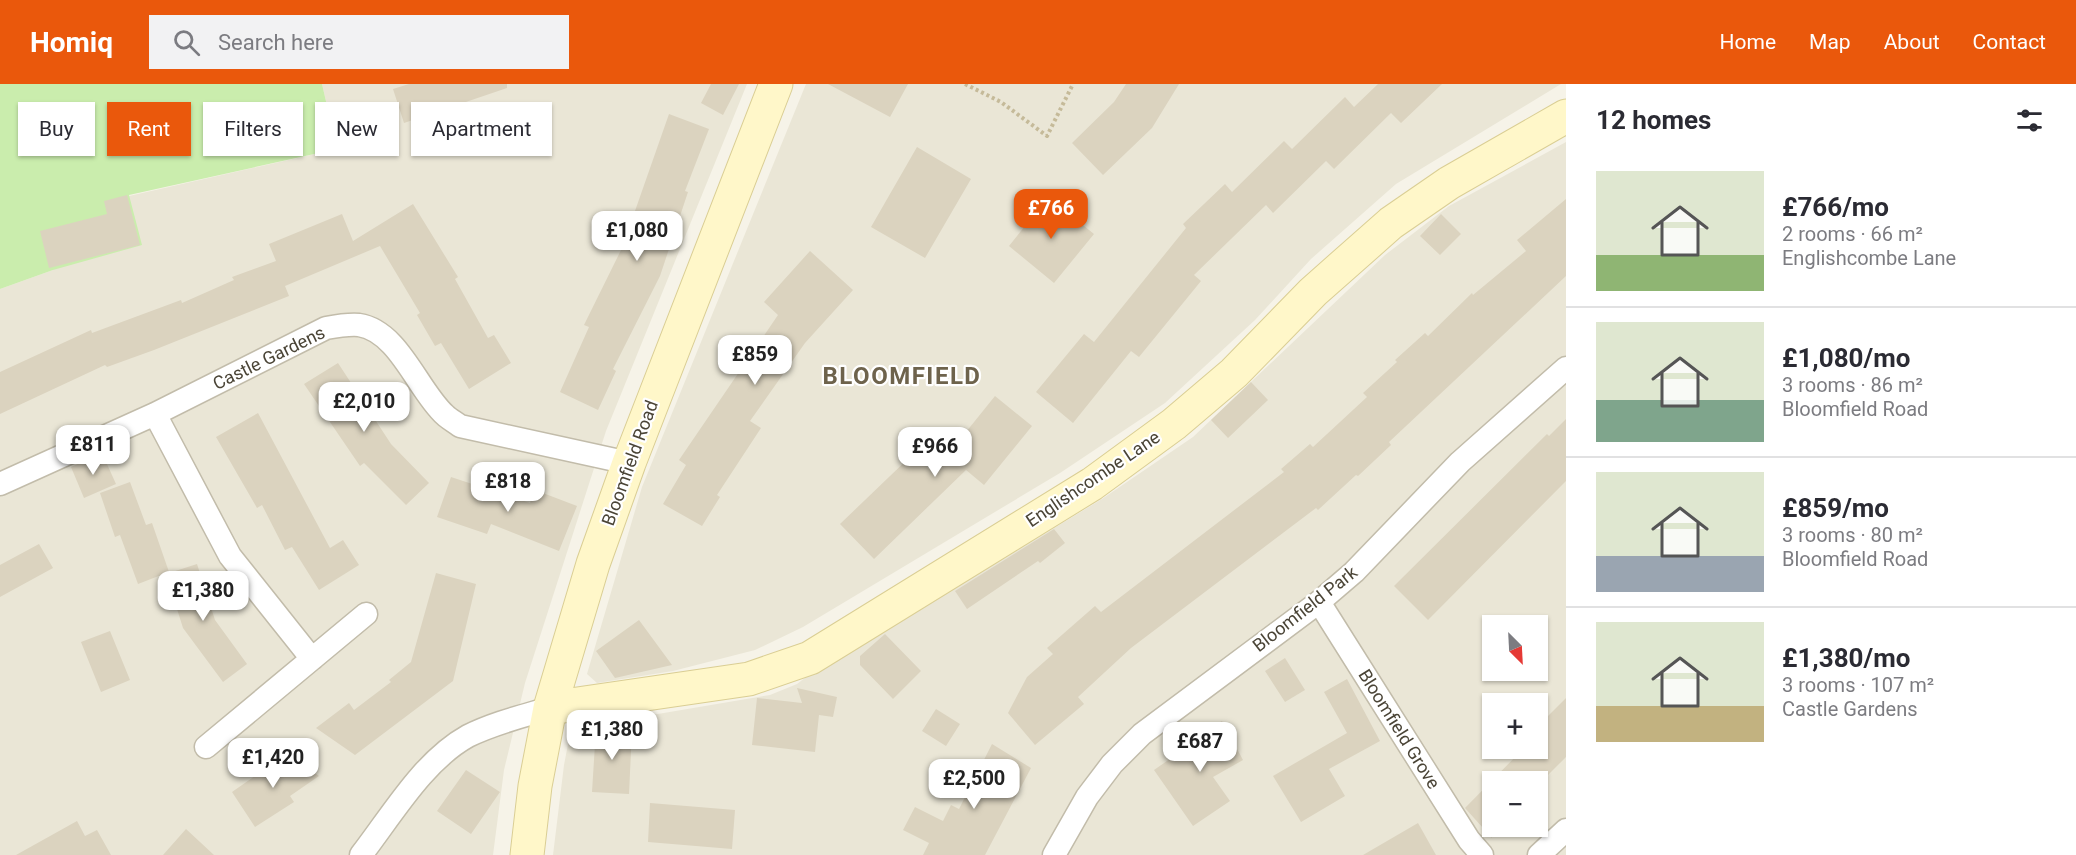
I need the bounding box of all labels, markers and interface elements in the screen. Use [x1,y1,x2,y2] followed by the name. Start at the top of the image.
[149,15,569,69] search box
[30,26,113,59] text: Homiq
[170,26,203,59] icon: search
[218,30,334,55] text: Search here
[1720,30,1776,54] text: Home
[1809,30,1851,54] text: Map
[1884,30,1940,54] text: About
[1973,30,2046,54] text: Contact
[18,102,95,156] chip: Buy
[107,102,191,156] chip: Rent
[203,102,303,156] chip: Filters
[315,102,399,156] chip: New
[411,102,552,156] chip: Apartment
[2013,104,2046,137] icon: filters
[1596,105,1711,135] text: 12 homes
[1015,189,1087,240] pin: £766
[1782,192,1889,222] text: £766/mo
[1644,195,1716,267] icon: home
[1028,196,1074,220] text: £766
[588,211,686,262] pin: £1,080
[606,218,668,242] text: £1,080
[1782,222,1923,246] text: 2 rooms · 66 m²
[1782,246,1956,270] text: Englishcombe Lane
[209,321,328,394] street label: Castle Gardens
[719,335,791,386] pin: £859
[732,342,778,366] text: £859
[1782,343,1910,373] text: £1,080/mo
[1644,346,1716,418] icon: home
[823,362,981,390] district label: BLOOMFIELD
[1782,373,1923,397] text: 3 rooms · 86 m²
[315,382,413,433] pin: £2,010
[333,389,395,413] text: £2,010
[597,397,662,528] street label: Bloomfield Road
[1782,397,1928,421] text: Bloomfield Road
[57,425,129,476] pin: £811
[1022,426,1164,531] street label: Englishcombe Lane
[899,427,971,478] pin: £966
[70,432,116,456] text: £811
[912,434,958,458] text: £966
[472,462,544,513] pin: £818
[485,469,531,493] text: £818
[1782,493,1889,523] text: £859/mo
[1644,496,1716,568] icon: home
[1782,523,1923,547] text: 3 rooms · 80 m²
[1782,547,1928,571] text: Bloomfield Road
[1248,561,1362,656] street label: Bloomfield Park
[154,571,252,622] pin: £1,380
[172,578,234,602] text: £1,380
[1482,615,1548,681] north arrow
[1482,615,1548,837] map controls
[1782,643,1910,673] text: £1,380/mo
[1644,646,1716,718] icon: home
[1354,665,1445,792] street label: Bloomfield Grove
[1782,673,1934,697] text: 3 rooms · 107 m²
[1482,693,1548,759] button: +
[1782,697,1918,721] text: Castle Gardens
[563,710,661,761] pin: £1,380
[581,717,643,741] text: £1,380
[1164,722,1236,773] pin: £687
[1177,729,1223,753] text: £687
[224,738,322,789] pin: £1,420
[242,745,304,769] text: £1,420
[925,759,1023,810] pin: £2,500
[943,766,1005,790] text: £2,500
[1482,771,1548,837] button: −

